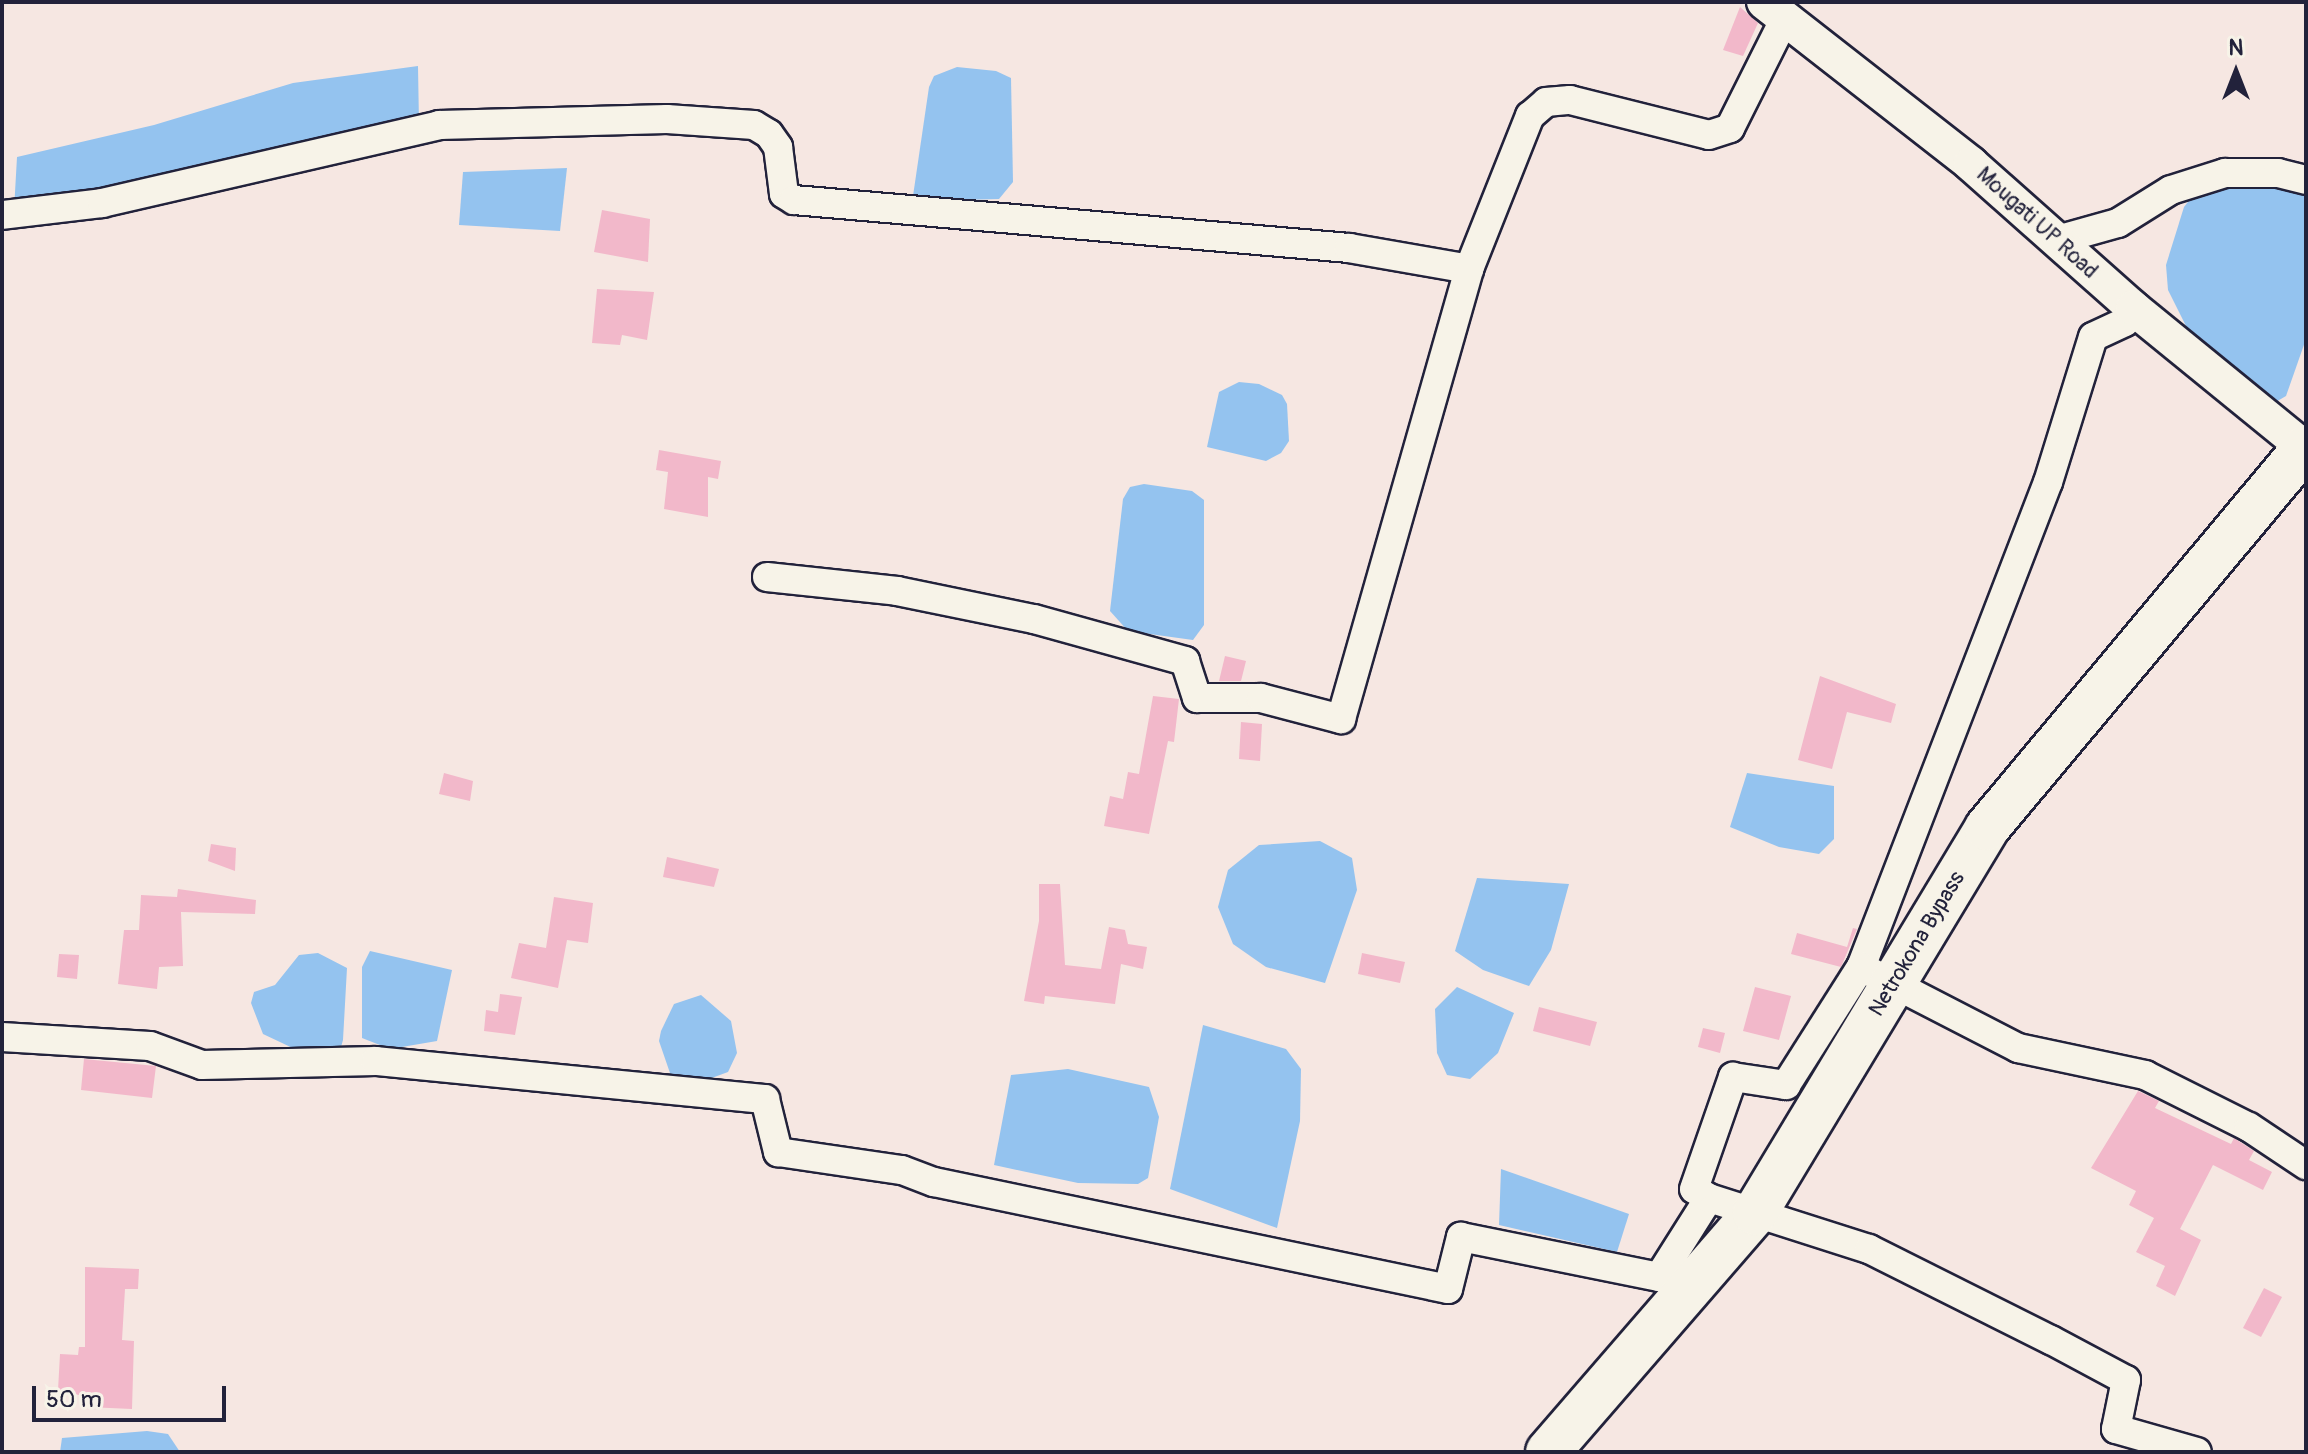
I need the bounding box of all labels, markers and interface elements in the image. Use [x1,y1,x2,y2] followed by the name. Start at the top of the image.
[2196,32,2276,112] north arrow
[2229,34,2243,62] text: N
[1971,162,2103,284] street label: Mougati UP Road
[1863,867,1971,1021] street label: Netrokona Bypass
[36,1370,230,1420] scale bar
[46,1385,102,1414] text: 50 m

